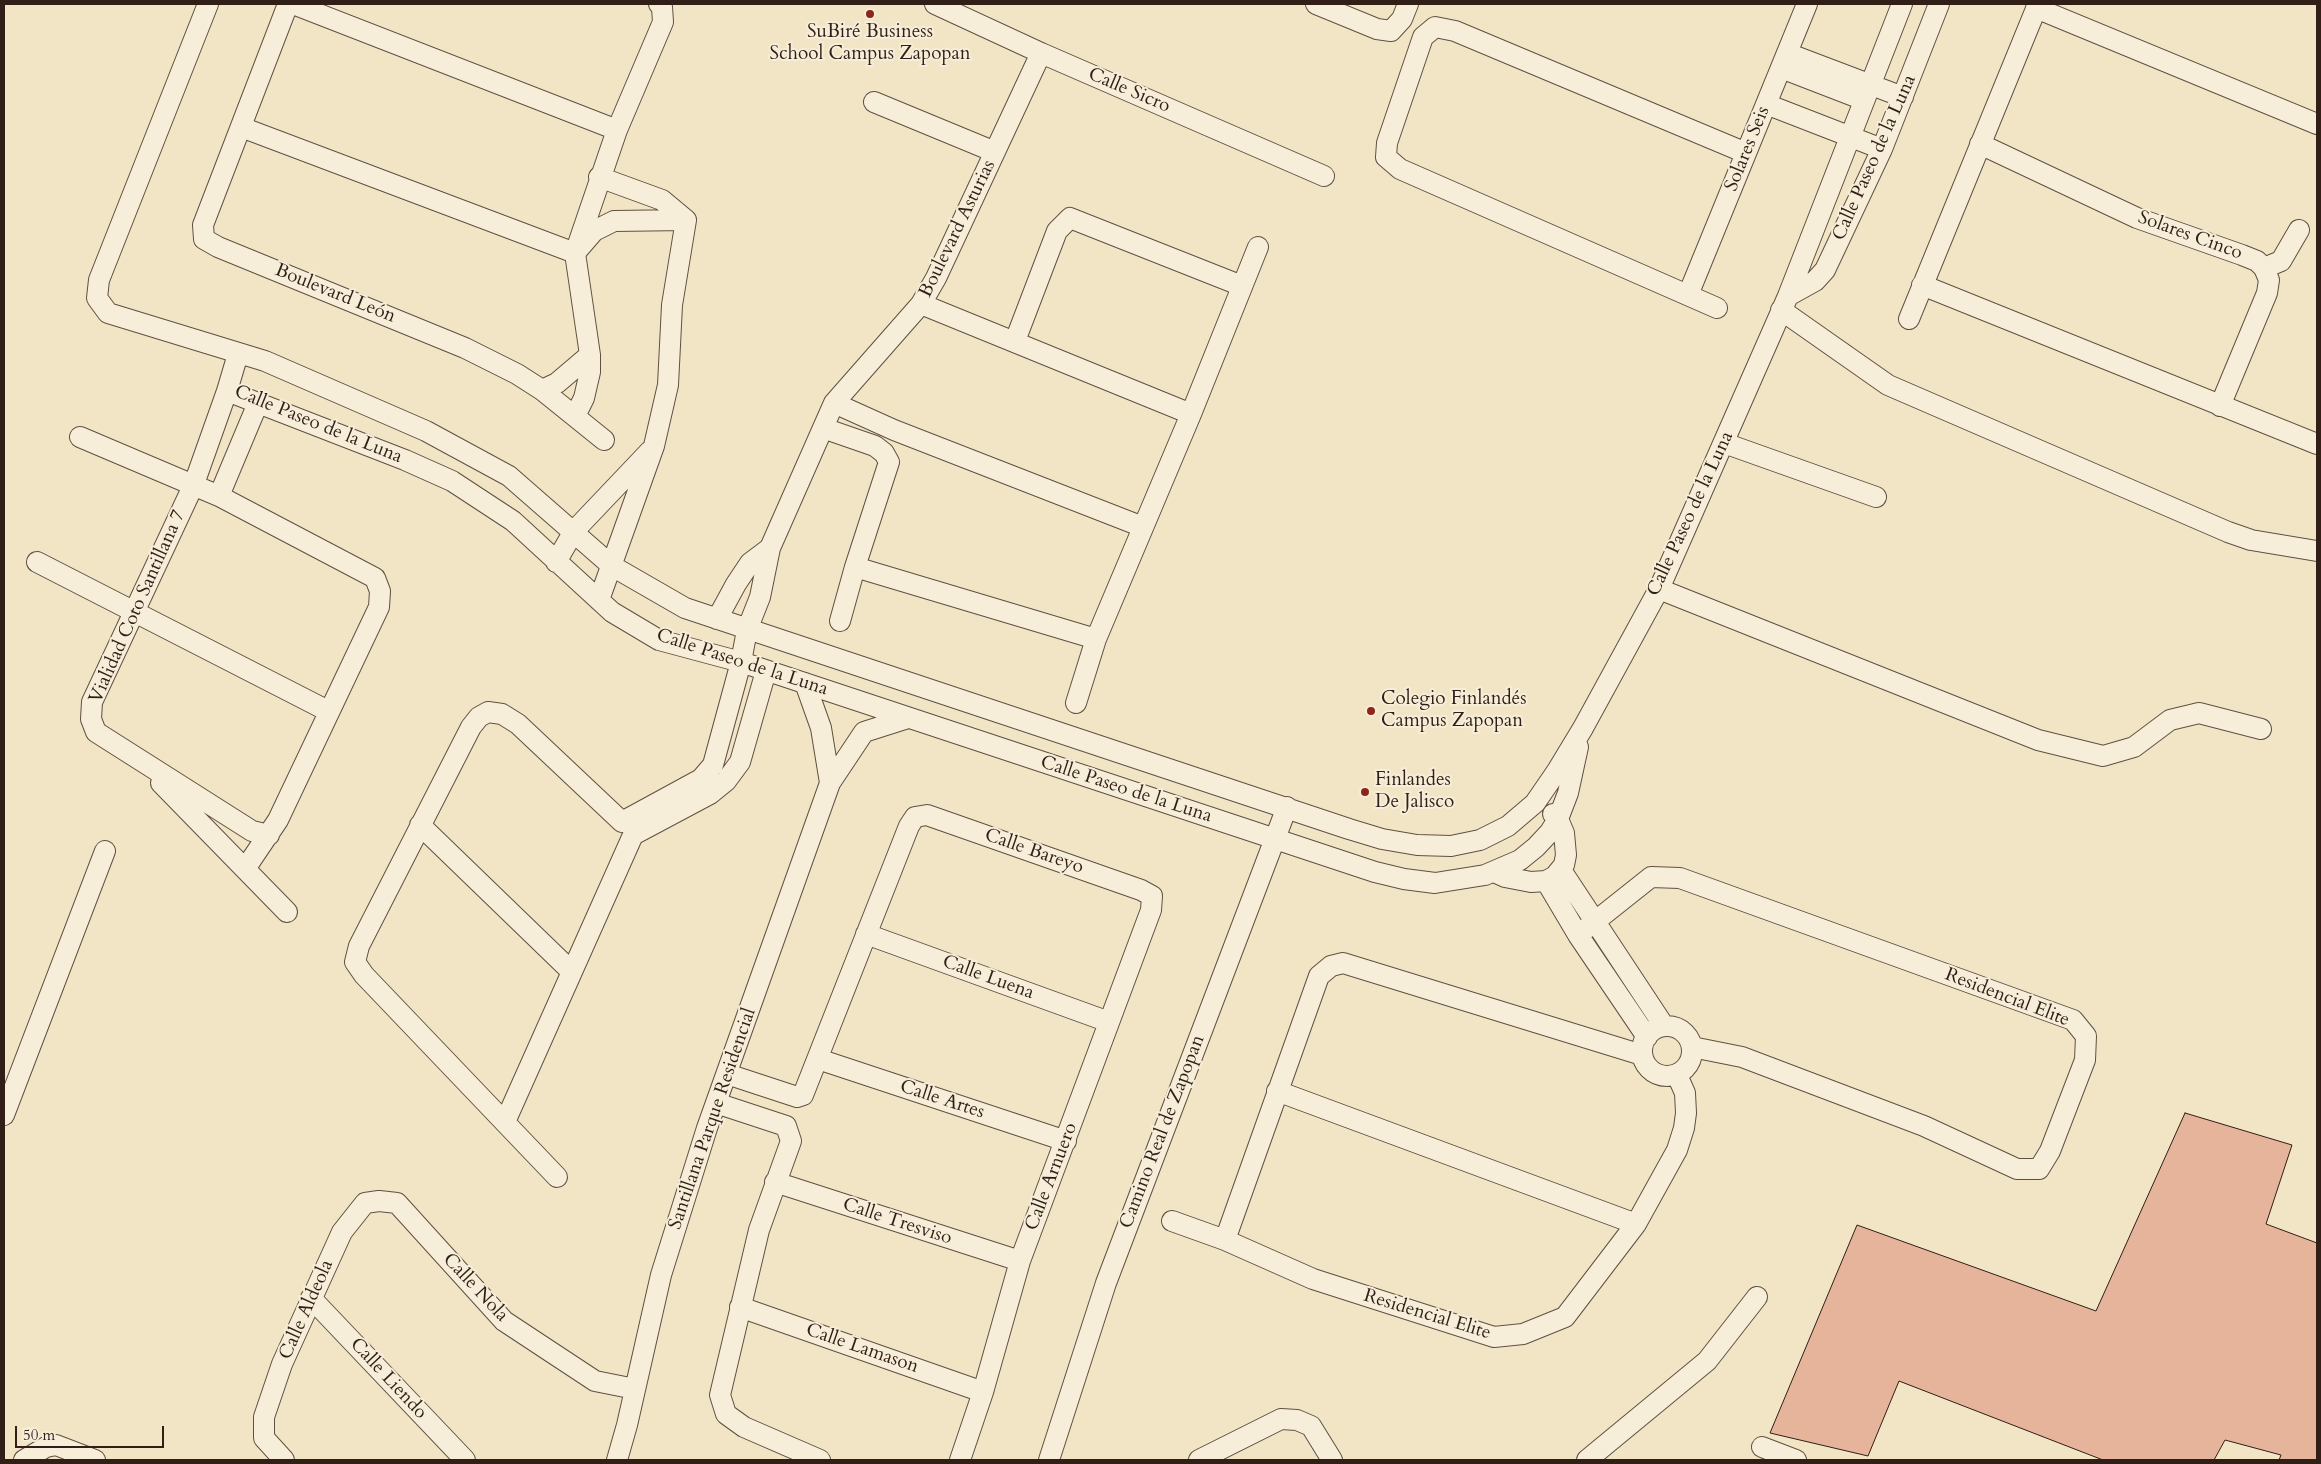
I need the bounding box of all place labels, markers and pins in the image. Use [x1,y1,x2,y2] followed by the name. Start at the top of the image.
[864,8,876,20] marker: SuBiré Business School Campus Zapopan
[769,22,971,66] place label: SuBiré Business School Campus Zapopan
[1381,689,1527,733] place label: Colegio Finlandés Campus Zapopan
[1365,705,1377,717] marker: Colegio Finlandés Campus Zapopan
[1375,770,1454,814] place label: Finlandes De Jalisco
[1359,786,1371,798] marker: Finlandes De Jalisco

